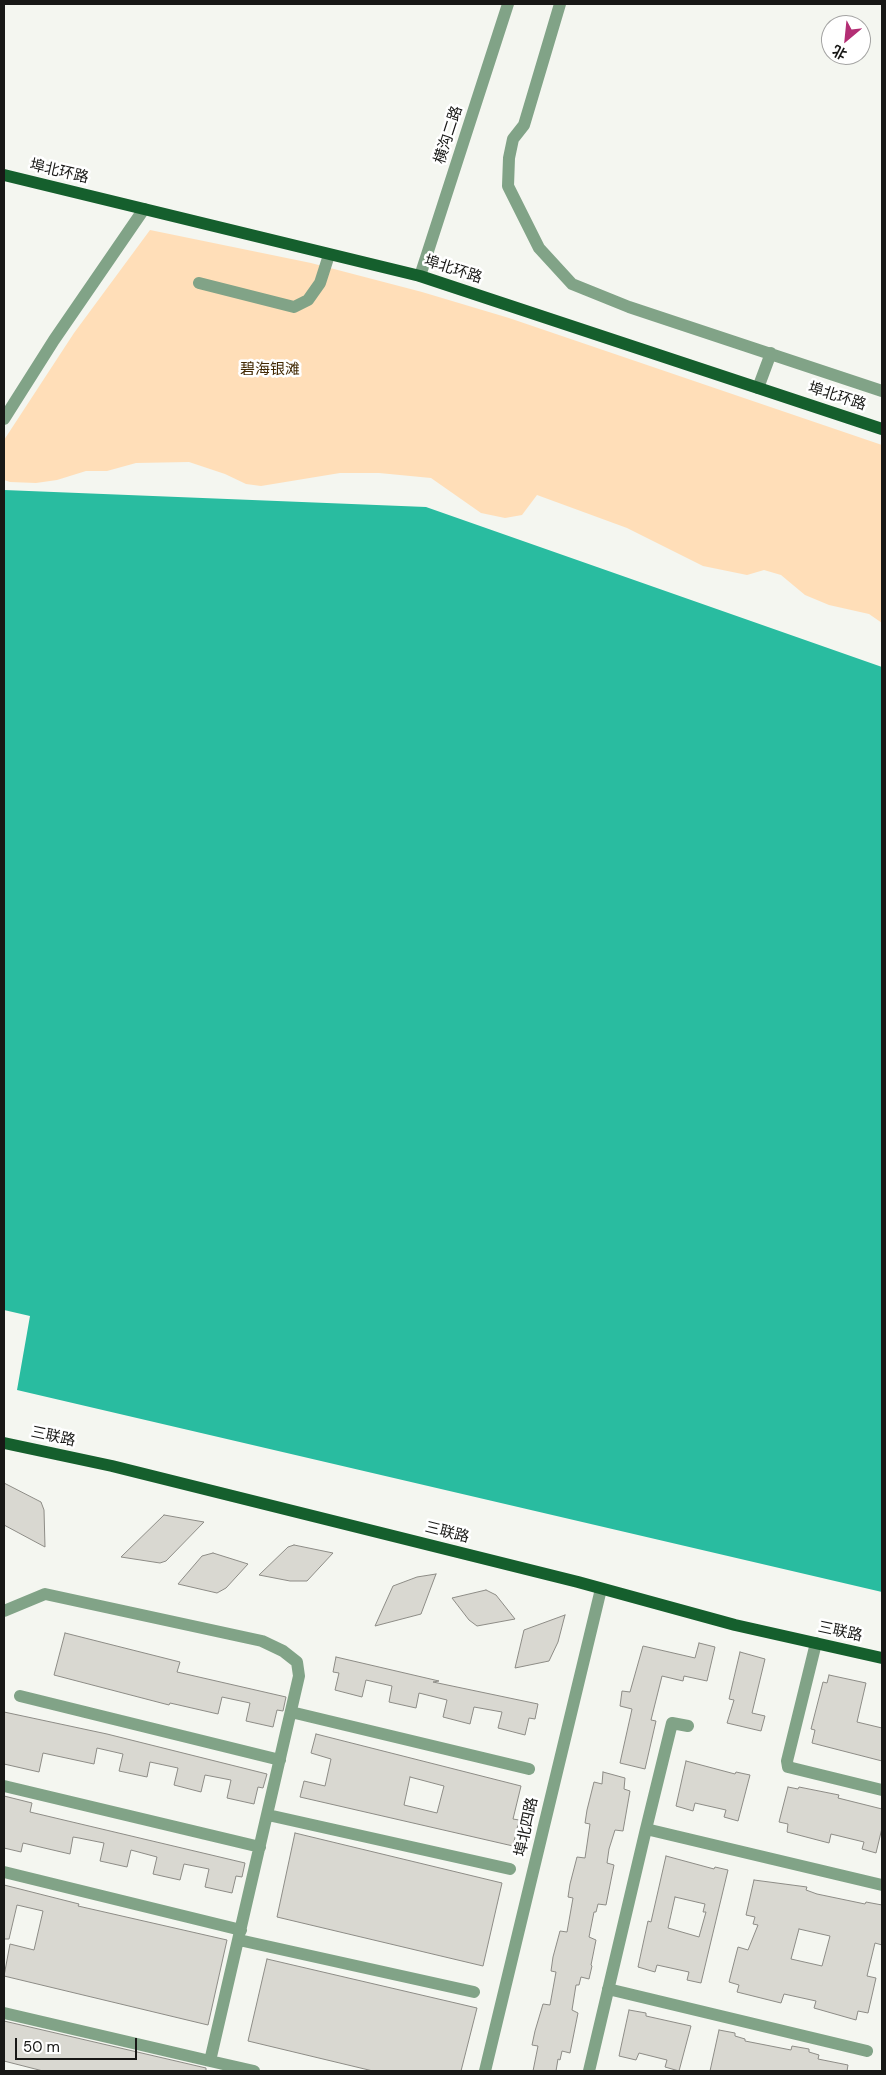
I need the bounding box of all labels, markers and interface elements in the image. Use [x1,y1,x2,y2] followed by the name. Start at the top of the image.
[821,15,871,65] north arrow
[829,41,850,64] text: 北
[431,104,467,166] street label: 横沟二路
[28,156,90,188] street label: 埠北环路
[422,252,484,288] street label: 埠北环路
[240,361,300,379] park label: 碧海银滩
[806,379,868,415] street label: 埠北环路
[29,1424,77,1450] street label: 三联路
[423,1519,471,1547] street label: 三联路
[816,1619,864,1645] street label: 三联路
[512,1796,542,1858] street label: 埠北四路
[18,2028,140,2060] scale bar
[23,2037,60,2057] text: 50 m

